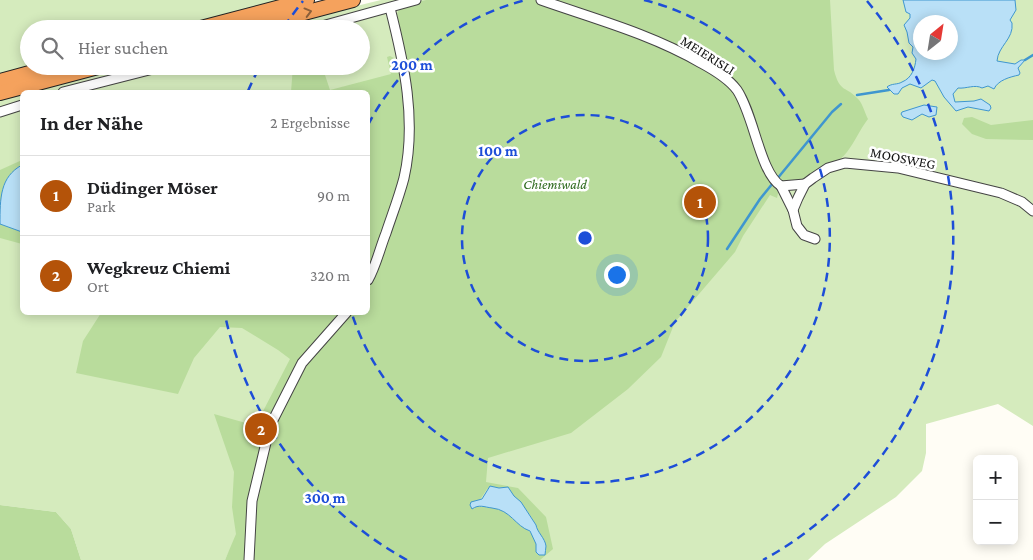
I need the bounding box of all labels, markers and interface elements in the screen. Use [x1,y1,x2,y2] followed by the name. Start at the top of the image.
[304,7,313,18] one-way arrow
[913,15,958,60] north arrow
[20,20,370,75] search box
[678,32,738,78] street label: MEIERISLI
[38,34,66,62] icon: search
[78,37,168,58] text: Hier suchen
[391,57,433,73] text: 200 m
[40,111,143,135] text: In der Nähe
[270,114,350,131] text: 2 Ergebnisse
[478,143,518,159] text: 100 m
[869,144,937,172] street label: MOOSWEG
[523,176,587,192] park label: Chiemiwald
[87,177,218,198] text: Düdinger Möser
[684,183,716,221] pin: 1
[53,187,59,204] text: 1
[317,187,350,204] text: 90 m
[87,198,115,215] text: Park
[576,229,594,247] centre of rings
[87,257,230,278] text: Wegkreuz Chiemi
[604,262,630,288] your location
[52,267,60,284] text: 2
[310,267,350,284] text: 320 m
[87,278,109,295] text: Ort
[245,410,277,448] pin: 2
[973,455,1018,545] map controls
[973,455,1018,500] button: +
[304,490,346,506] text: 300 m
[973,500,1018,545] button: −

